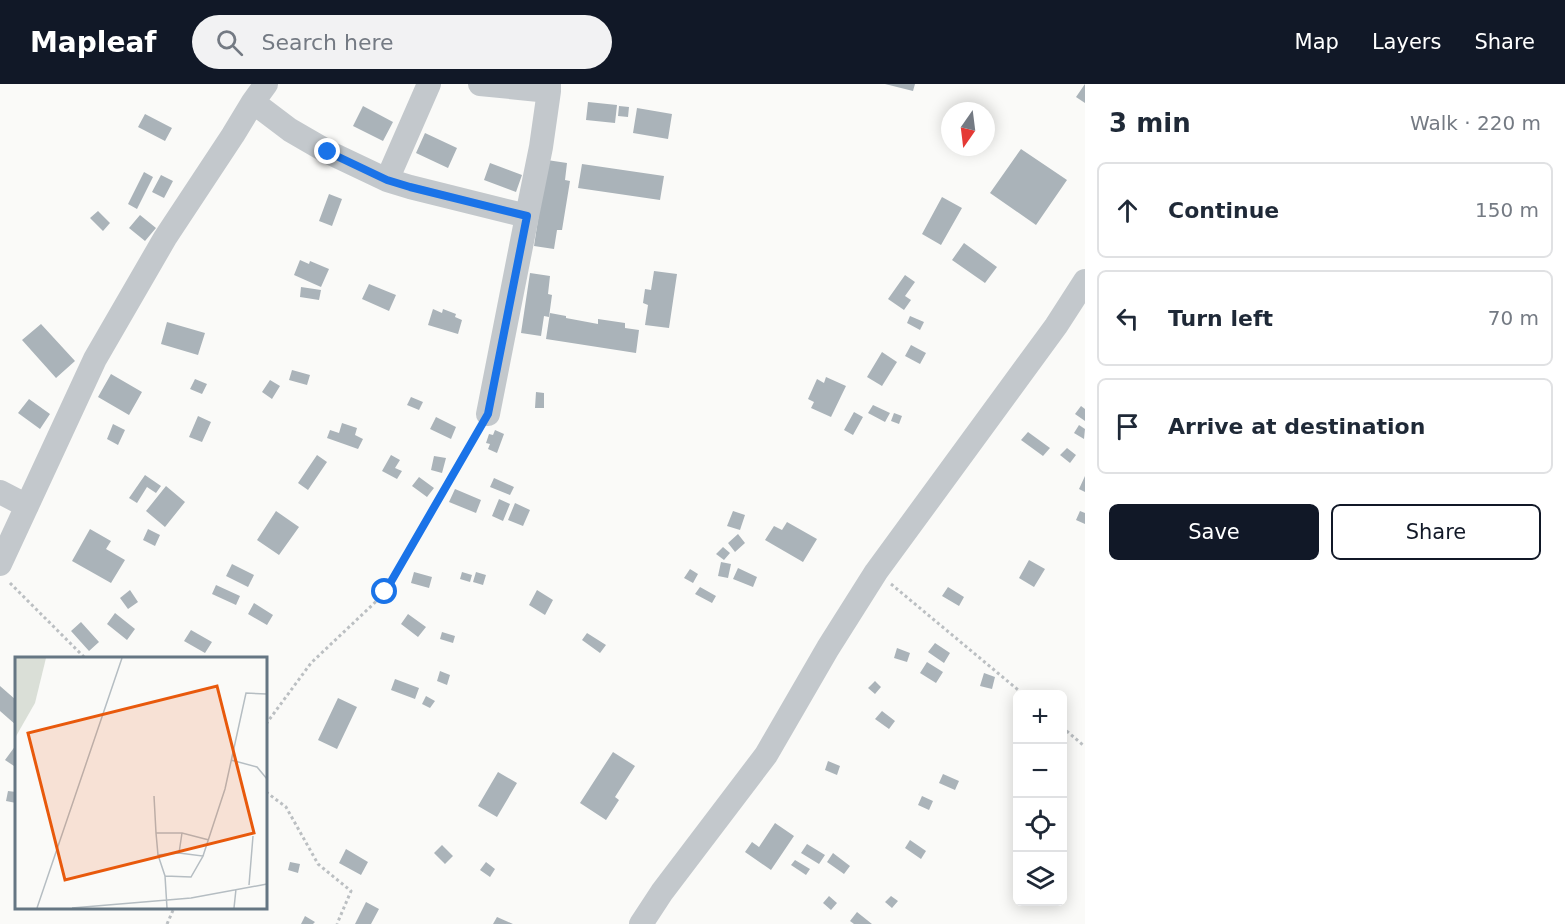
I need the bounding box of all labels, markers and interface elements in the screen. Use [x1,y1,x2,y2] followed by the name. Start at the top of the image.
[192,15,612,69] search box
[30,26,156,59] text: Mapleaf
[213,26,246,59] icon: search
[261,30,394,55] text: Search here
[1295,30,1339,54] text: Map
[1372,30,1441,54] text: Layers
[1474,30,1535,54] text: Share
[941,102,995,156] north arrow
[1109,108,1191,138] text: 3 min
[1410,111,1541,135] text: Walk · 220 m
[314,138,340,164] route end
[1111,194,1144,227] icon: ahead
[1168,198,1279,223] text: Continue
[1475,198,1539,222] text: 150 m
[1111,302,1144,335] icon: left
[1168,306,1273,331] text: Turn left
[1488,306,1539,330] text: 70 m
[1111,410,1144,443] icon: arrive
[1168,414,1425,439] text: Arrive at destination
[1109,504,1319,560] button: Save
[1331,504,1541,560] button: Share
[371,578,397,604] route start
[15,657,267,909] inset map
[1013,690,1067,906] map controls
[1013,690,1067,744] button: +
[1013,744,1067,798] button: −
[1013,798,1067,852] button: locate
[1013,852,1067,906] button: layers

